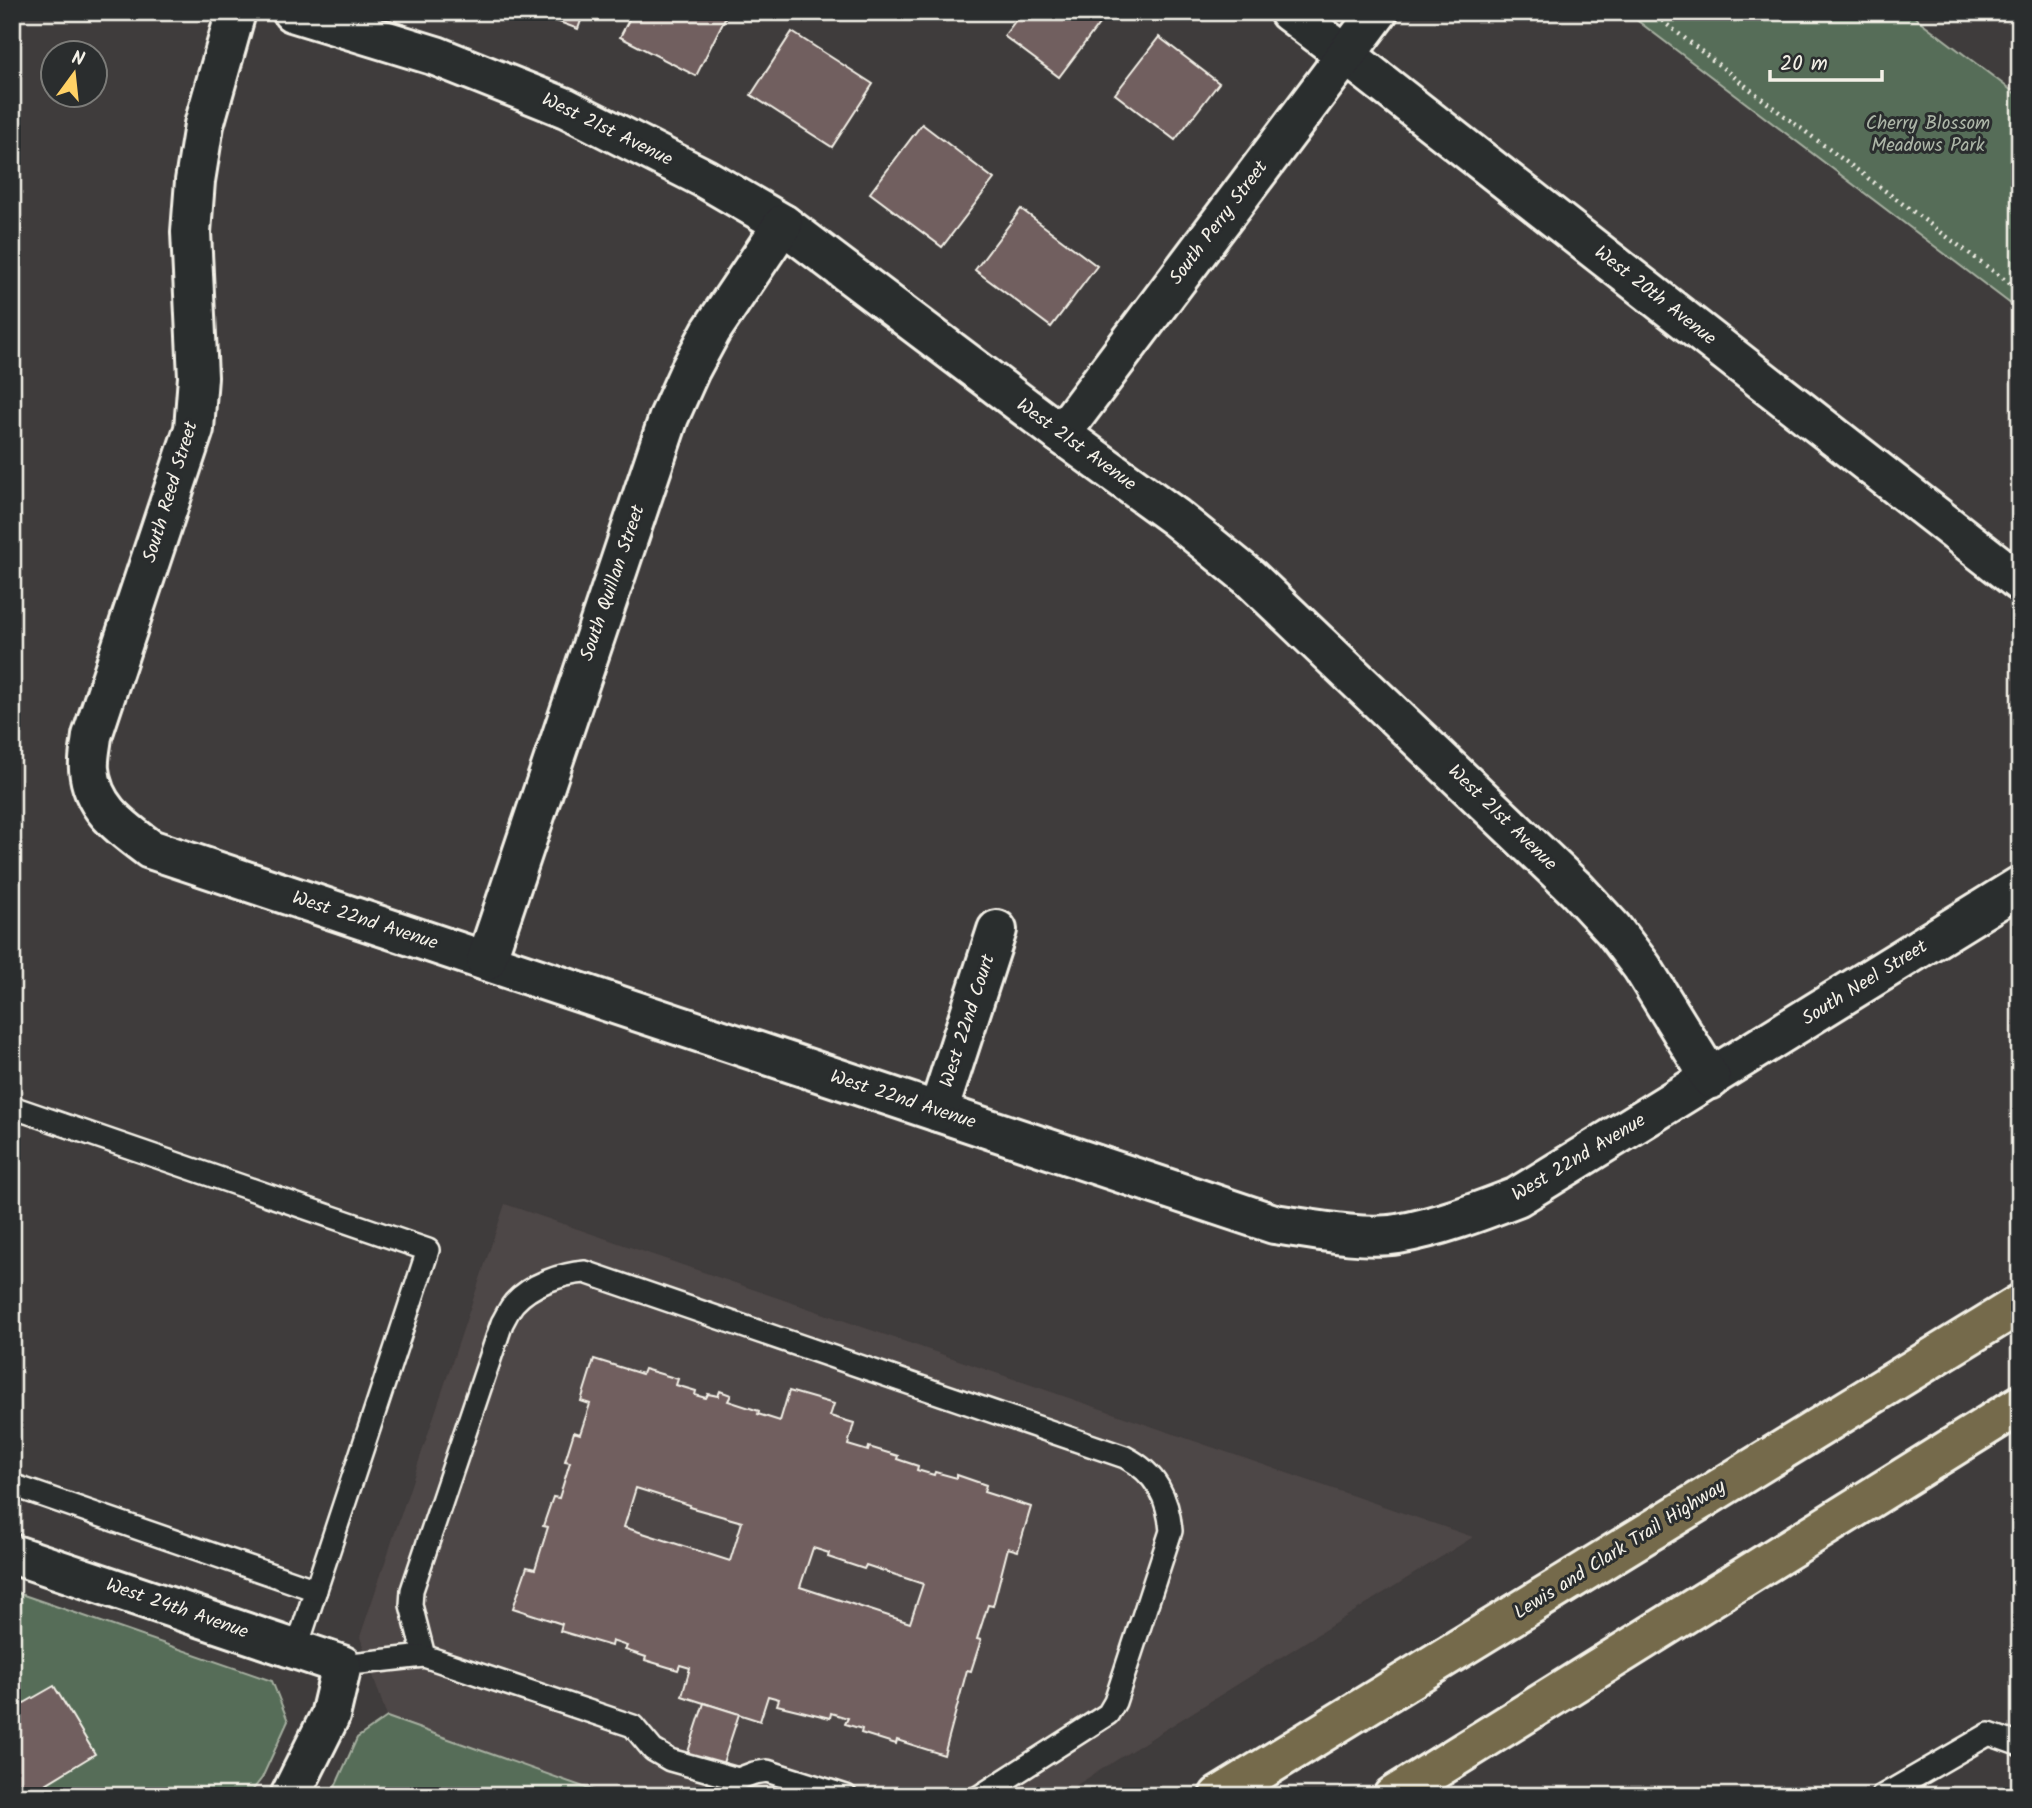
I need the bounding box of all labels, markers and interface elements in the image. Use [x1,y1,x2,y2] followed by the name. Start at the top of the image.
[38,38,108,108] north arrow
[1770,38,1882,82] scale bar
[68,43,88,76] text: N
[1780,48,1828,81] text: 20 m
[536,85,678,175] street label: West 21st Avenue
[1866,109,1990,161] park label: Cherry Blossom Meadows Park
[1162,154,1276,292] street label: South Perry Street
[1587,239,1723,354] street label: West 20th Avenue
[1010,391,1143,499] street label: West 21st Avenue
[135,417,207,566] street label: South Reed Street
[572,500,654,665] street label: South Quillan Street
[1440,758,1564,879] street label: West 21st Avenue
[288,883,442,959] street label: West 22nd Avenue
[1796,932,1934,1034] street label: South Neel Street
[932,950,1004,1092] street label: West 22nd Court
[826,1062,980,1138] street label: West 22nd Avenue
[1506,1106,1652,1210] street label: West 22nd Avenue
[1508,1472,1733,1628] street label: Lewis and Clark Trail Highway
[102,1571,253,1648] street label: West 24th Avenue

